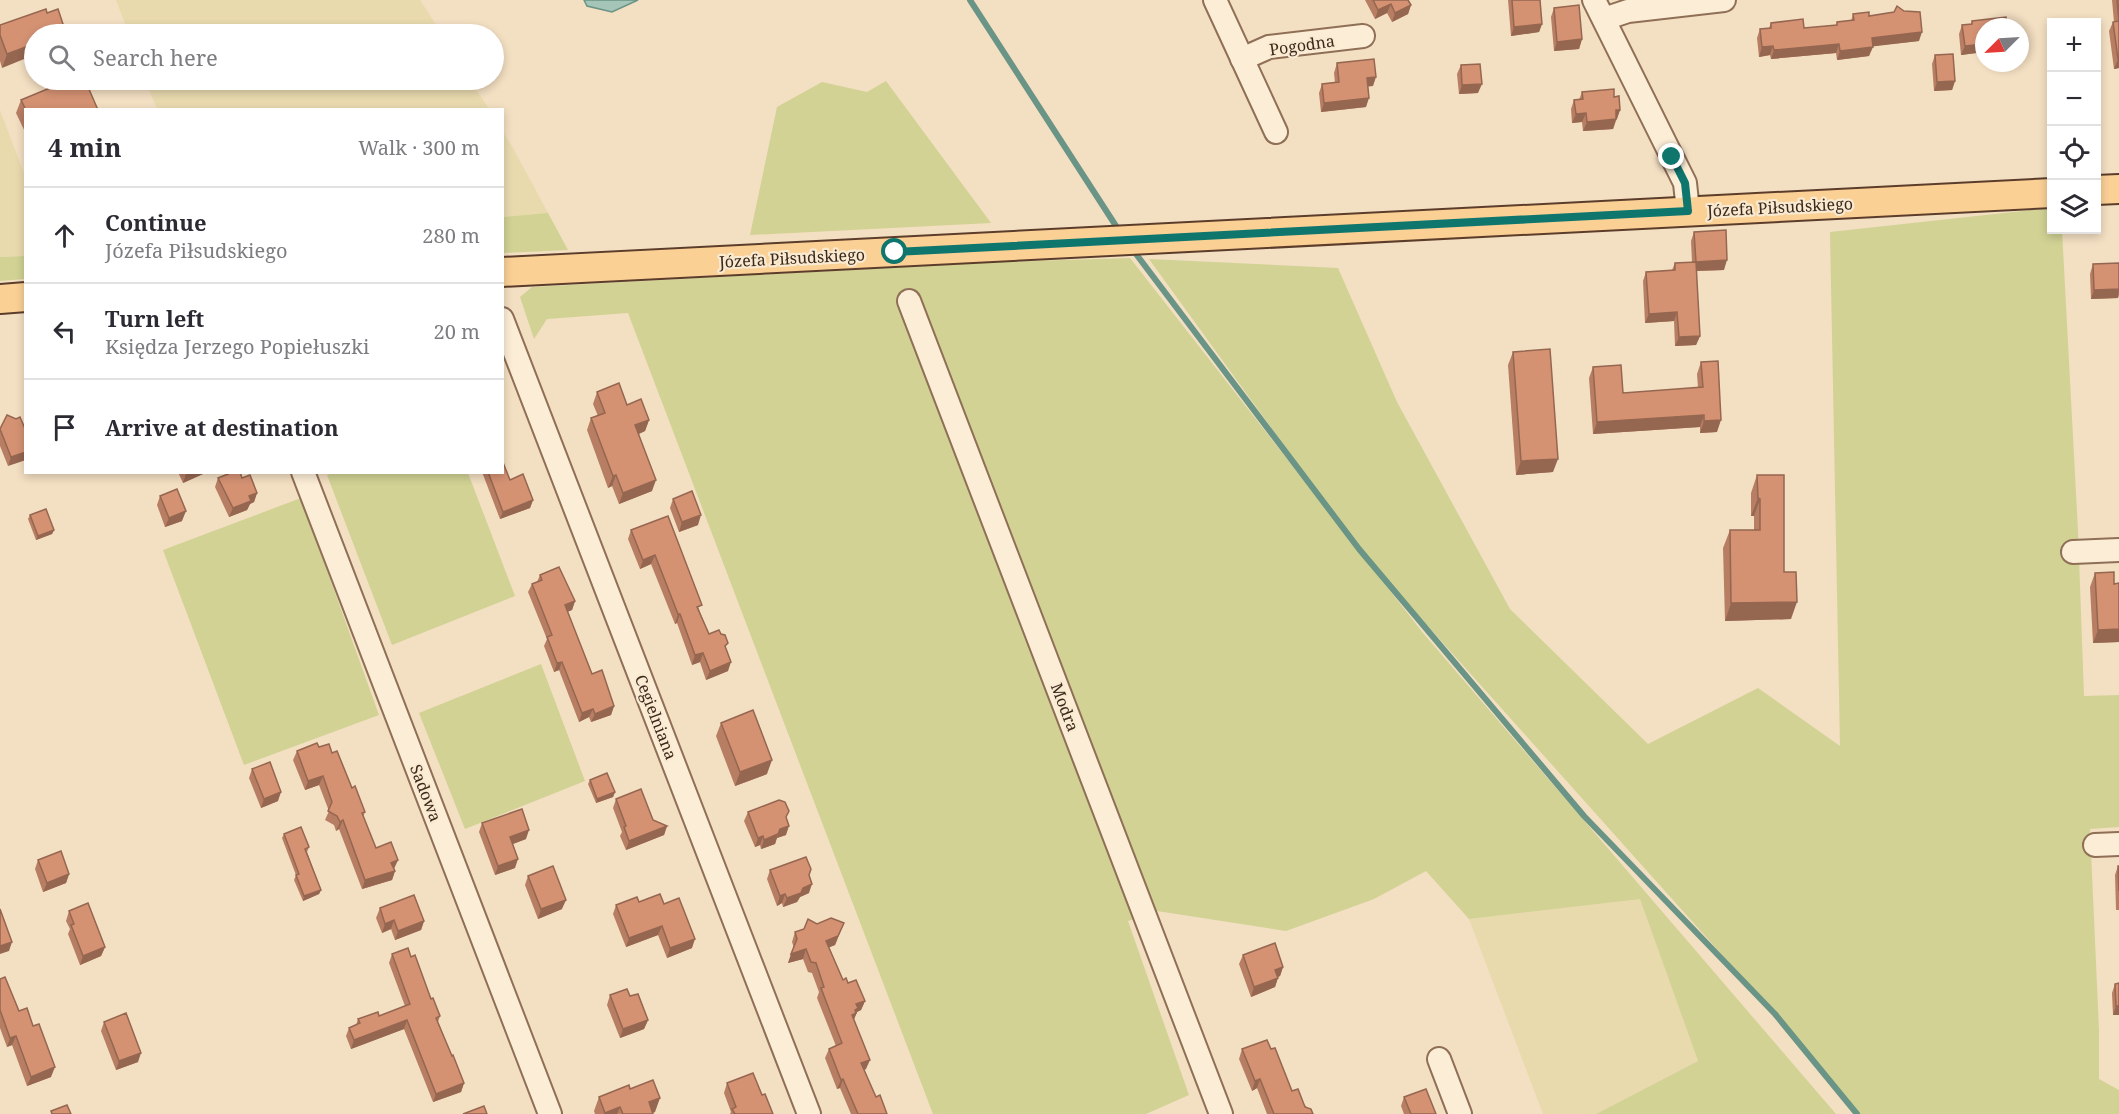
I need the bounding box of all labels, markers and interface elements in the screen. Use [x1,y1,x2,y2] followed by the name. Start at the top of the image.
[1975,18,2029,72] north arrow
[2047,18,2101,234] map controls
[2047,18,2101,72] button: +
[24,24,504,90] search box
[1268,30,1336,60] street label: Pogodna
[45,41,78,74] icon: search
[93,42,218,72] text: Search here
[2047,72,2101,126] button: −
[2047,126,2101,180] button: locate
[48,129,122,165] text: 4 min
[358,134,480,161] text: Walk · 300 m
[1658,143,1684,169] route end
[2047,180,2101,234] button: layers
[1706,192,1853,222] street label: Józefa Piłsudskiego
[105,207,207,237] text: Continue
[48,219,81,252] icon: ahead
[422,222,480,249] text: 280 m
[105,237,288,264] text: Józefa Piłsudskiego
[881,238,907,264] route start
[718,243,865,273] street label: Józefa Piłsudskiego
[105,303,204,333] text: Turn left
[48,315,81,348] icon: left
[434,318,480,345] text: 20 m
[105,333,369,360] text: Księdza Jerzego Popiełuszki
[48,411,81,444] icon: arrive
[105,412,339,442] text: Arrive at destination
[630,671,682,763] street label: Cegielniana
[1046,680,1084,734] street label: Modra
[405,761,447,825] street label: Sadowa

